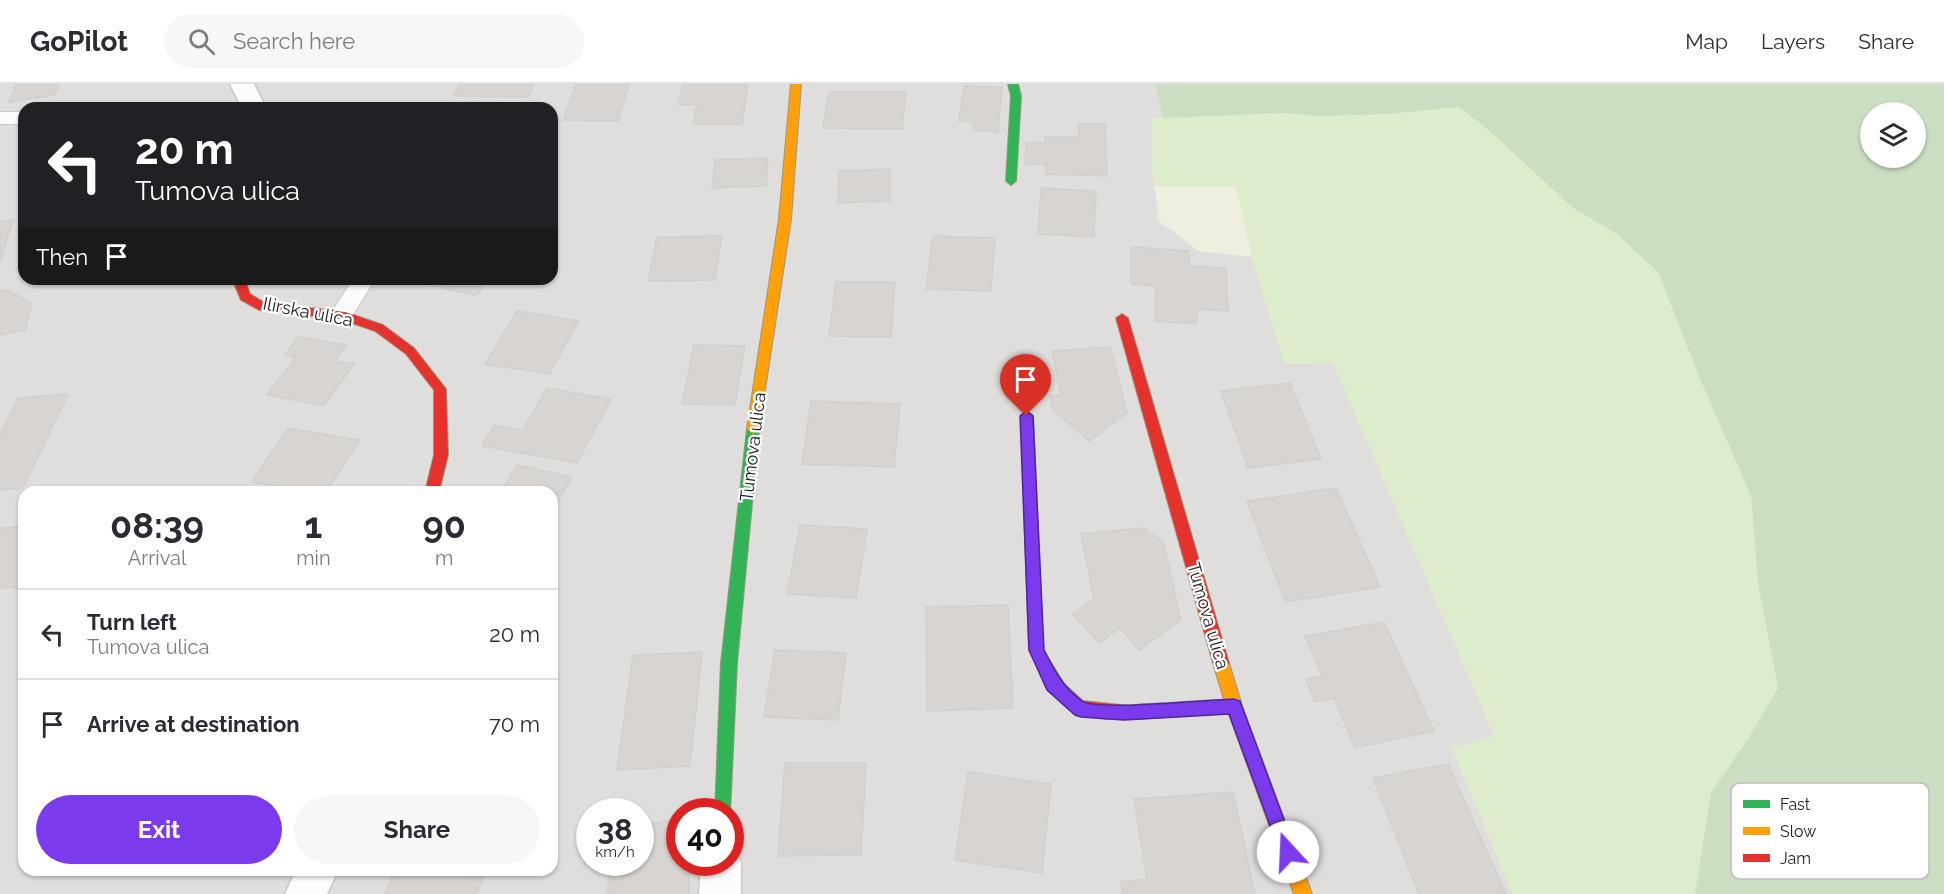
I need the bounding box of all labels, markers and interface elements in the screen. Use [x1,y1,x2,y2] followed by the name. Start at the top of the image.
[164,14,584,68] search box
[30,25,128,58] text: GoPilot
[185,25,218,58] icon: search
[233,28,355,54] text: Search here
[1685,29,1728,54] text: Map
[1761,29,1825,54] text: Layers
[1858,29,1914,54] text: Share
[1860,102,1926,168] map controls
[1860,102,1926,168] button: layers
[135,125,234,174] text: 20 m
[36,126,114,204] icon: left
[135,175,300,206] text: Tumova ulica
[100,240,133,273] icon: arrive
[36,244,88,270] text: Then
[261,292,355,331] street label: Ilirska ulica
[1000,354,1051,416] pin
[1009,363,1042,396] icon: arrive
[735,391,770,503] street label: Tumova ulica
[110,504,204,546] text: 08:39
[304,504,322,546] text: 1
[423,504,466,546] text: 90
[128,546,186,570] text: Arrival
[296,546,331,570] text: min
[435,546,453,570] text: m
[1183,560,1234,672] street label: Tumova ulica
[87,609,177,635] text: Turn left
[36,618,69,651] icon: left
[489,621,540,647] text: 20 m
[87,635,209,659] text: Tumova ulica
[36,708,69,741] icon: arrive
[87,711,300,737] text: Arrive at destination
[489,711,540,737] text: 70 m
[1731,783,1929,879] legend
[36,795,282,864] button: Exit
[294,795,540,864] button: Share
[1780,795,1811,814] text: Fast
[666,798,744,876] speed limit sign: 40
[598,812,632,847] text: 38
[1256,820,1320,884] position arrow
[1780,822,1816,841] text: Slow
[595,843,635,861] text: km/h
[1780,849,1811,868] text: Jam

